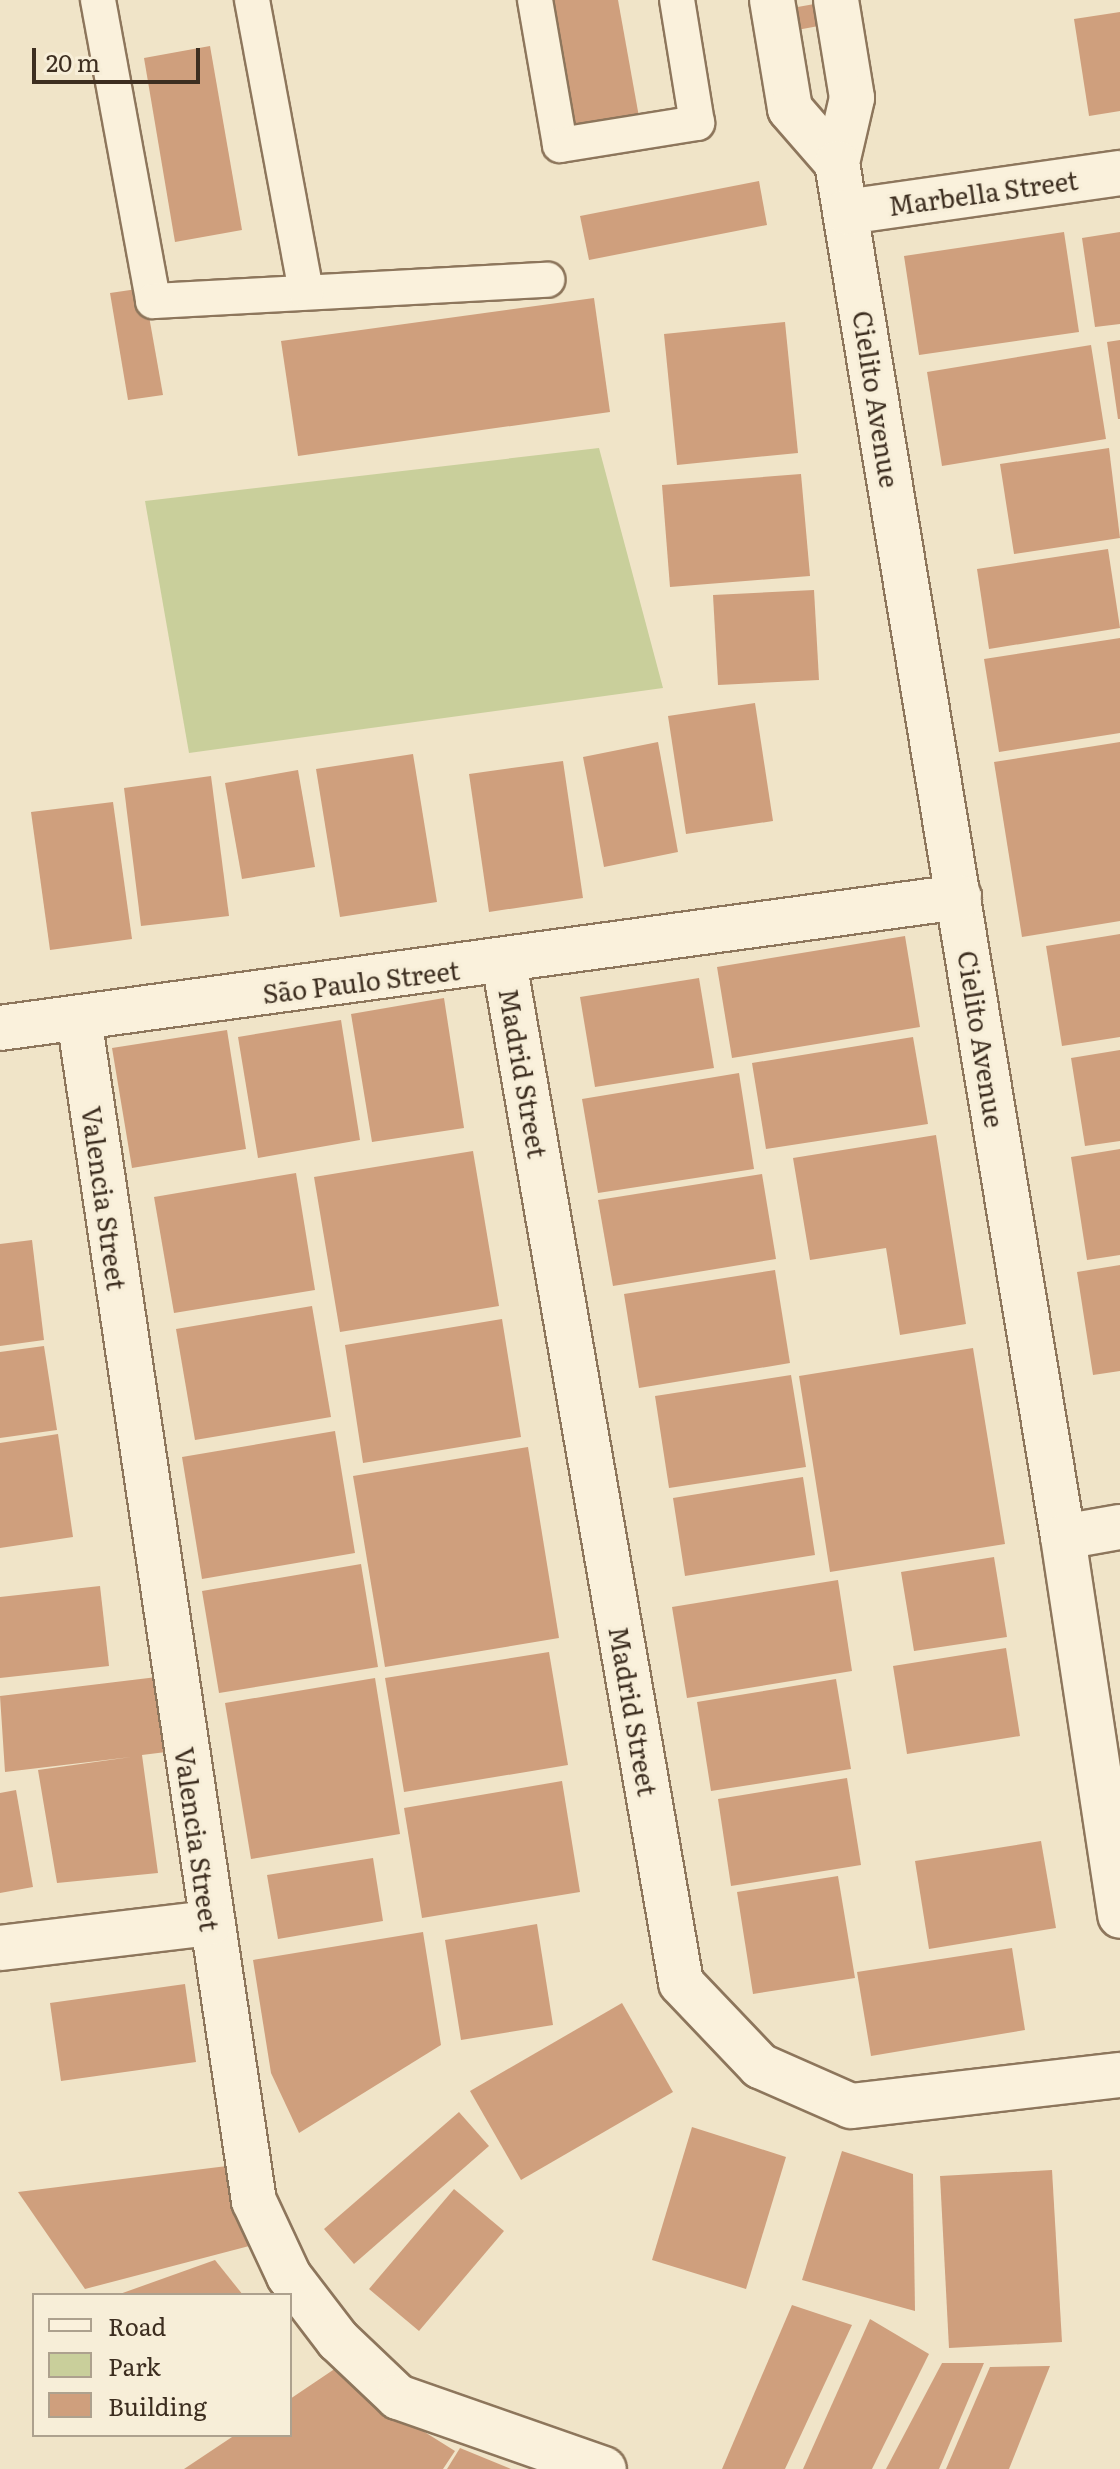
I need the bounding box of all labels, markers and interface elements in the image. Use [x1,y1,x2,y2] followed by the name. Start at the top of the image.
[36,32,204,82] scale bar
[46,44,100,79] text: 20 m
[886,163,1080,221] street label: Marbella Street
[848,308,906,490] street label: Cielito Avenue
[953,948,1011,1130] street label: Cielito Avenue
[261,953,461,1009] street label: São Paulo Street
[494,986,554,1160] street label: Madrid Street
[77,1104,133,1292] street label: Valencia Street
[604,1624,664,1798] street label: Madrid Street
[170,1745,226,1933] street label: Valencia Street
[32,2293,292,2437] legend
[108,2308,166,2343] text: Road
[108,2348,161,2383] text: Park
[108,2388,207,2423] text: Building

